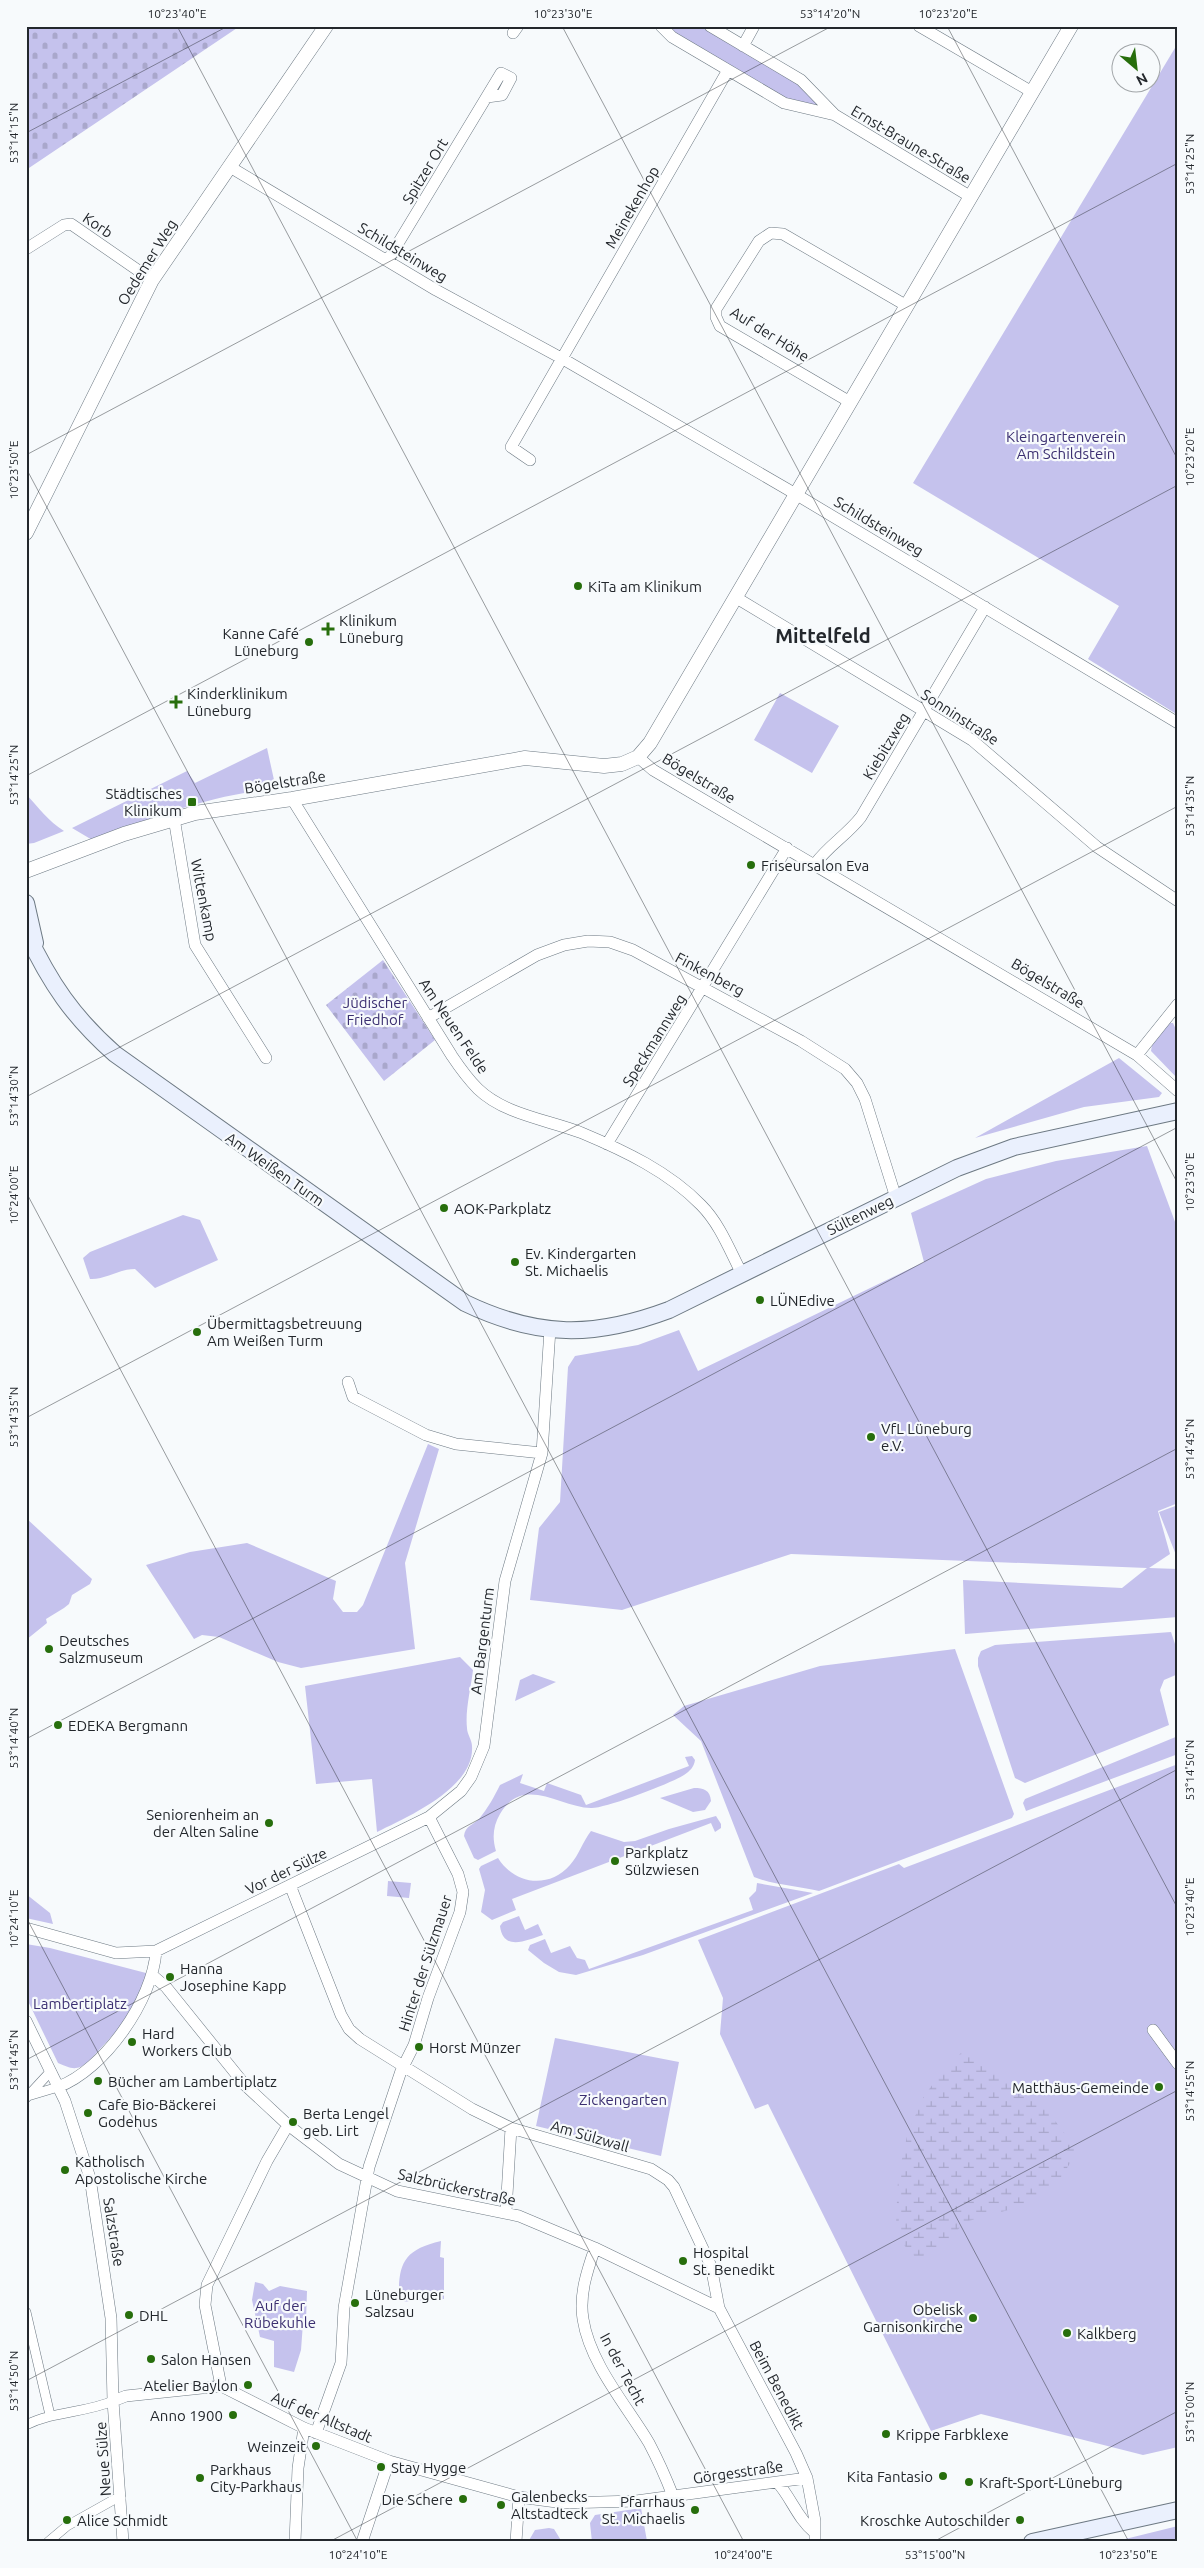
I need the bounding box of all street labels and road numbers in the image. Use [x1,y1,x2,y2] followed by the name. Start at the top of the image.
[848,102,974,186] street label: Ernst-Braune-Straße
[399,135,451,207] street label: Spitzer Ort
[602,163,662,251] street label: Meinekenhop
[80,209,116,241] street label: Korb
[114,216,180,308] street label: Oedemer Weg
[355,219,451,285] street label: Schildsteinweg
[727,303,813,365] street label: Auf der Höhe
[831,493,927,559] street label: Schildsteinweg
[918,686,1002,748] street label: Sonninstraße
[859,709,913,783] street label: Kiebitzweg
[659,750,739,806] street label: Bögelstraße
[243,767,327,797] street label: Bögelstraße
[188,857,220,943] street label: Wittenkamp
[673,949,747,999] street label: Finkenberg
[1008,955,1088,1011] street label: Bögelstraße
[416,975,492,1077] street label: Am Neuen Felde
[619,991,689,1089] street label: Speckmannweg
[223,1129,327,1209] street label: Am Weißen Turm
[824,1192,896,1238] street label: Sültenweg
[467,1587,497,1695] street label: Am Bargenturm
[243,1844,329,1898] street label: Vor der Sülze
[395,1892,455,2033] street label: Hinter der Sülzmauer
[549,2117,631,2155] street label: Am Sülzwall
[396,2165,518,2209] street label: Salzbrückerstraße
[100,2196,128,2268] street label: Salzstraße
[597,2330,649,2408] street label: In der Techt
[746,2338,808,2433] street label: Beim Benedikt
[269,2388,375,2446] street label: Auf der Altstadt
[92,2421,114,2497] street label: Neue Sülze
[692,2457,784,2487] street label: Görgesstraße

